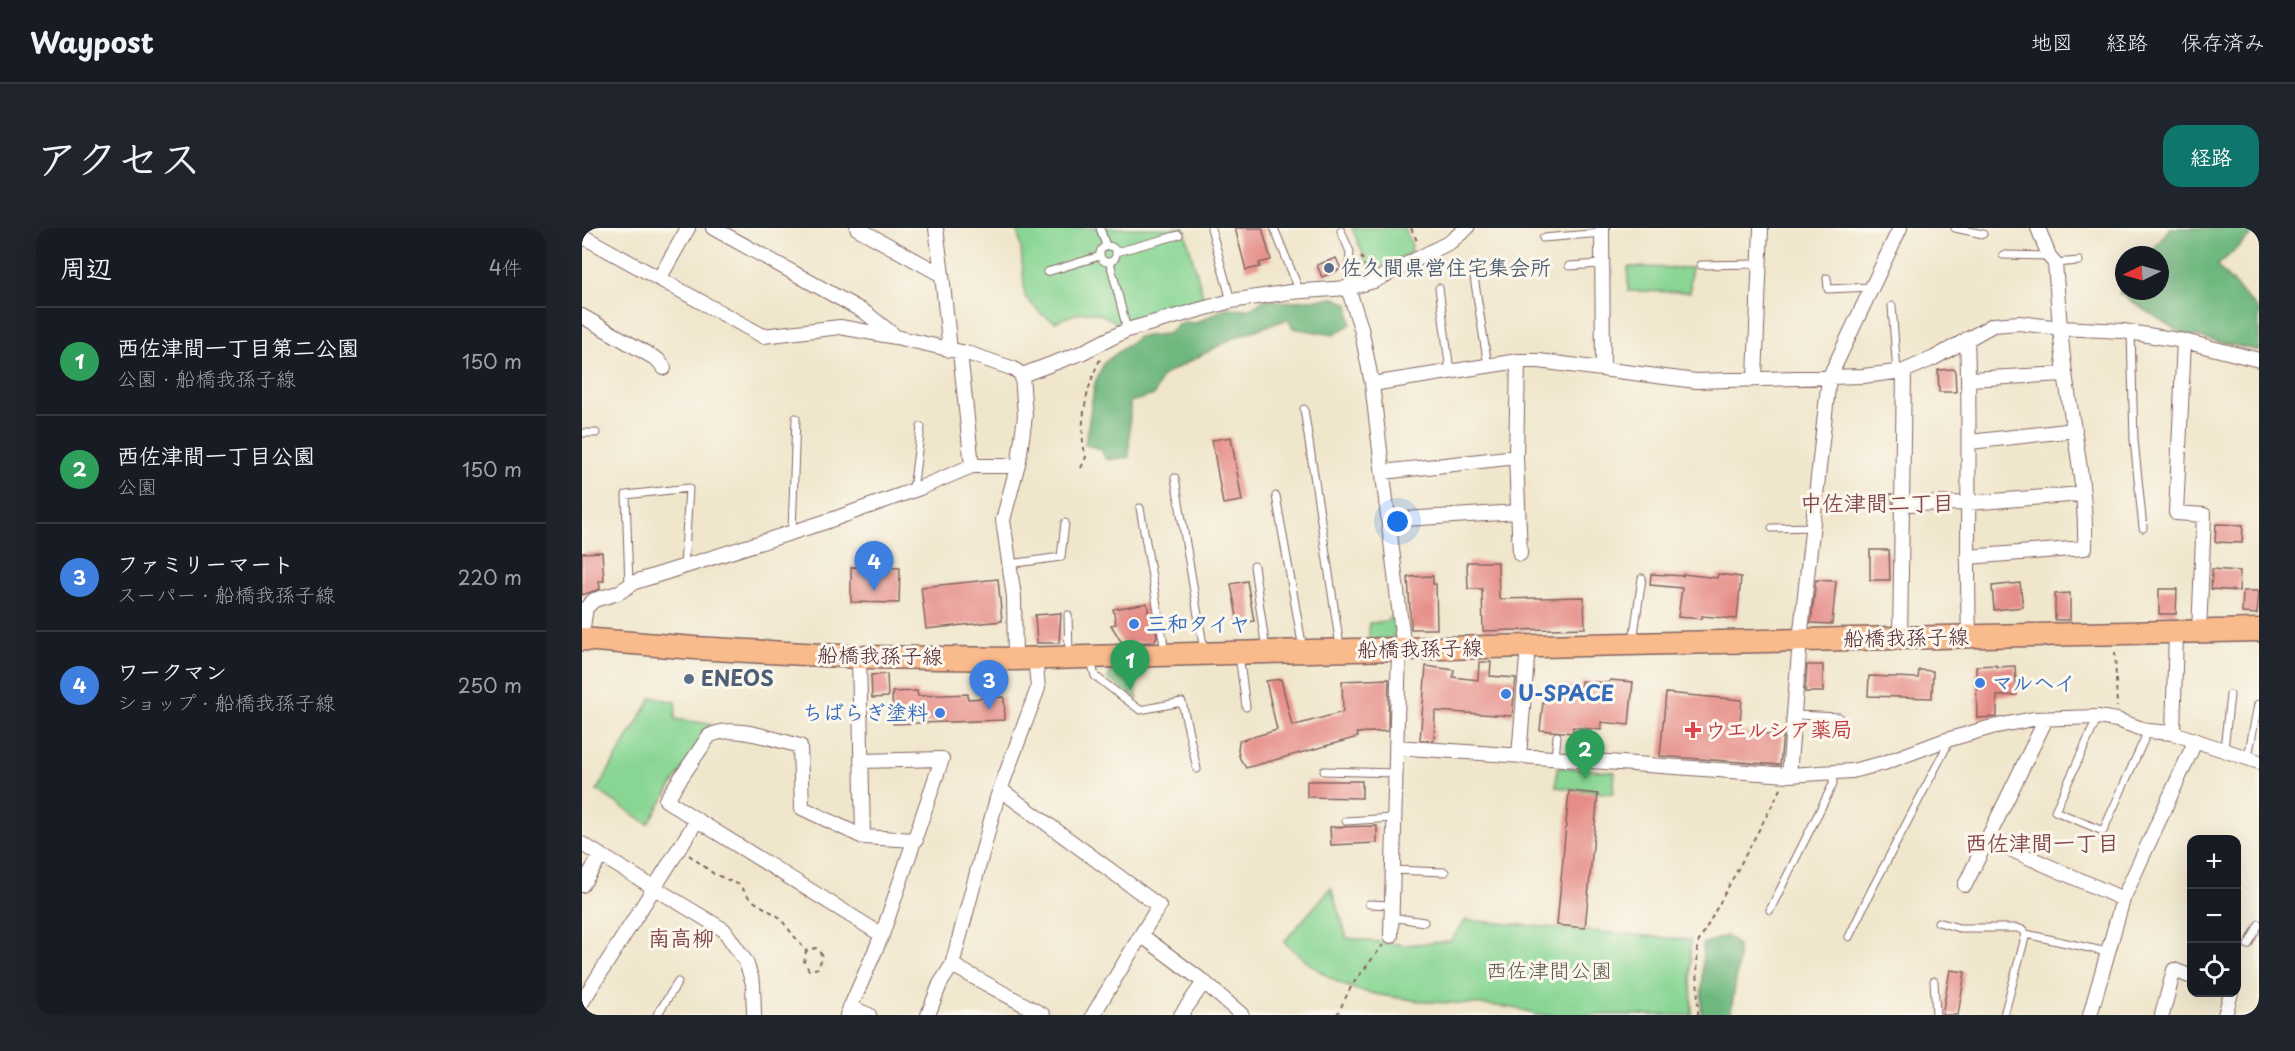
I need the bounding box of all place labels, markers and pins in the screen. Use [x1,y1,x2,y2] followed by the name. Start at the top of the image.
[1341,250,1551,282] place label: 佐久間県営住宅集会所
[1322,261,1336,275] marker: 佐久間県営住宅集会所
[854,542,894,591] pin: 4
[1146,606,1250,638] place label: 三和タイヤ
[1127,617,1141,631] marker: 三和タイヤ
[1110,640,1150,690] pin: 1
[970,660,1008,710] pin: 3
[701,661,774,693] place label: ENEOS
[1992,665,2076,697] place label: マルヘイ
[682,672,696,686] marker: ENEOS
[1518,676,1614,708] place label: U-SPACE
[1973,676,1987,690] marker: マルヘイ
[1499,687,1513,701] marker: U-SPACE
[802,695,928,727] place label: ちばらぎ塗料
[933,706,947,720] marker: ちばらぎ塗料
[1705,712,1852,744] place label: ウエルシア薬局
[1686,723,1700,737] marker: ウエルシア薬局
[1566,730,1604,779] pin: 2

